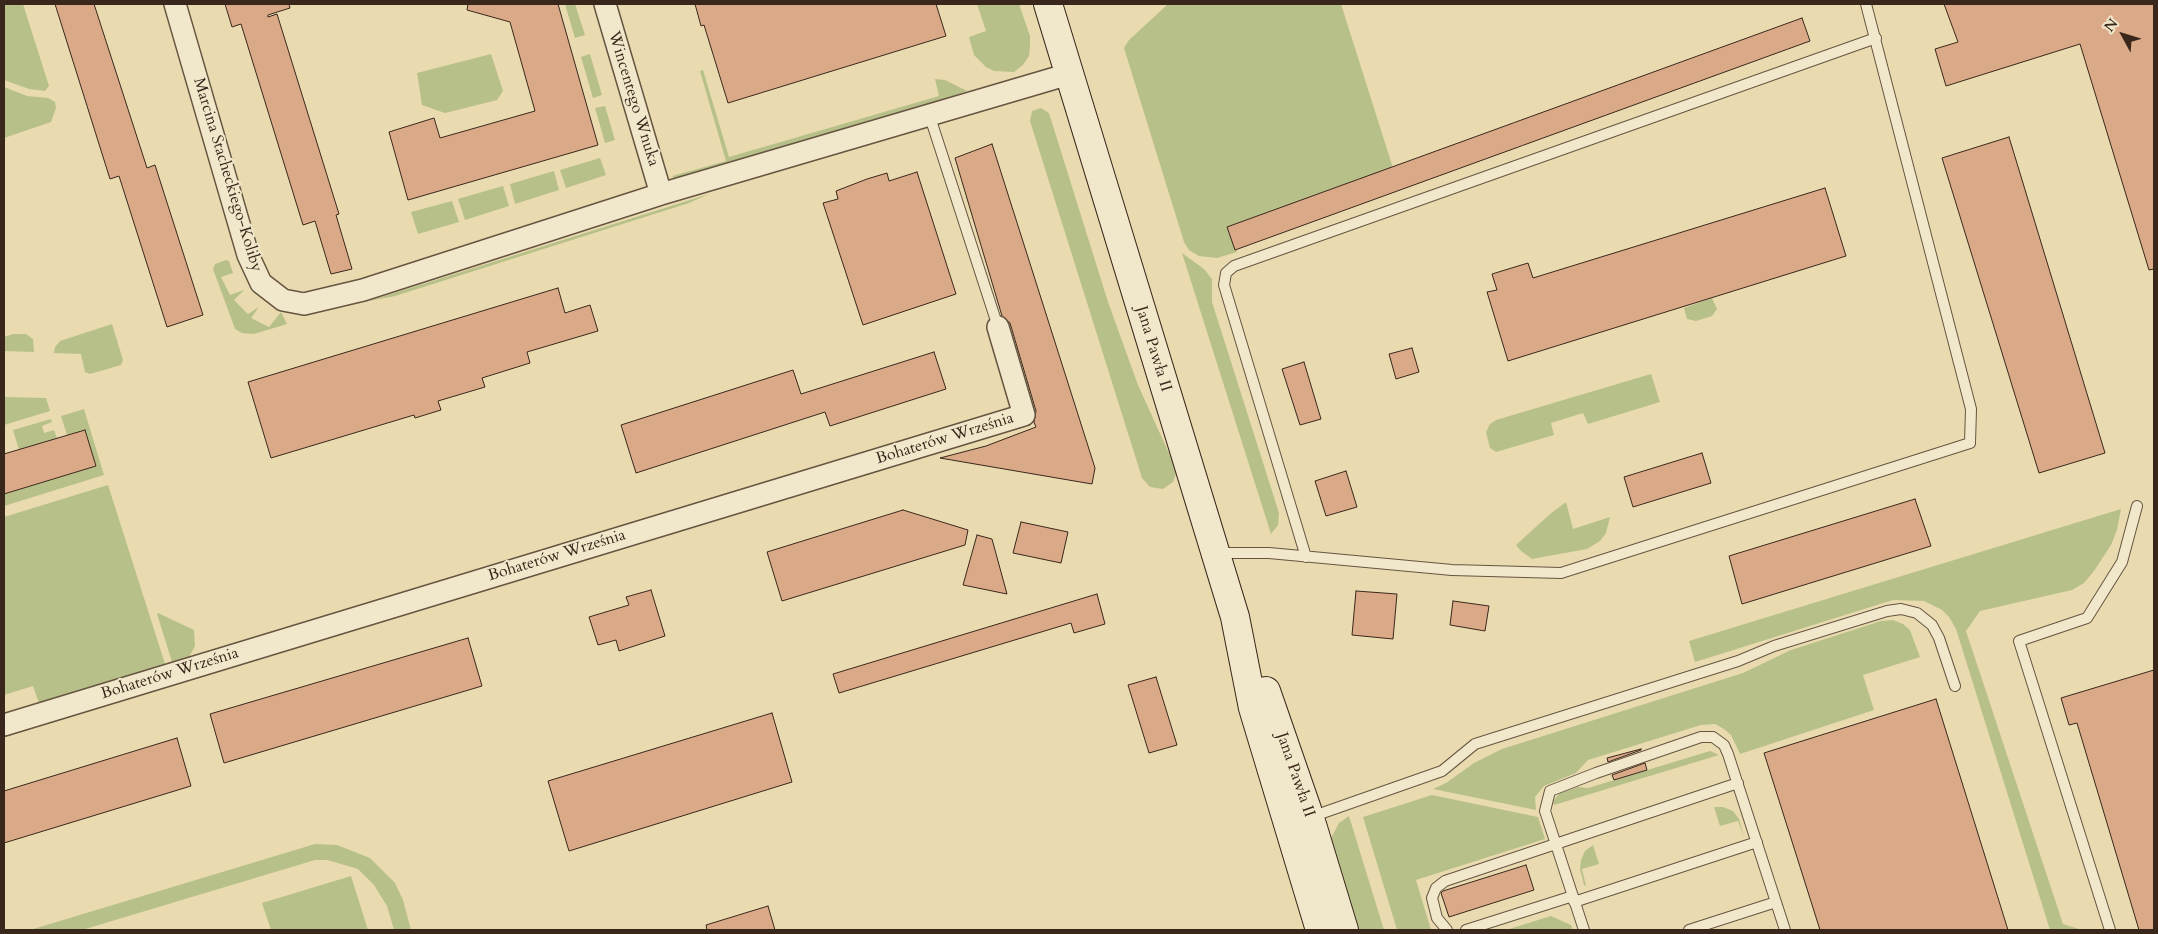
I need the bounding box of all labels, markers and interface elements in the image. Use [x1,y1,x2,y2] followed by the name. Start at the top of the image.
[2098,10,2148,60] north arrow
[2100,15,2122,36] text: N
[603,29,663,169] street label: Wincentego Wnuka
[188,76,266,274] street label: Marcina Stacheckiego-Koliby
[1131,304,1175,394] street label: Jana Pawła II
[874,409,1016,469] street label: Bohaterów Września
[486,526,628,586] street label: Bohaterów Września
[99,644,241,704] street label: Bohaterów Września
[1272,730,1318,820] street label: Jana Pawła II

